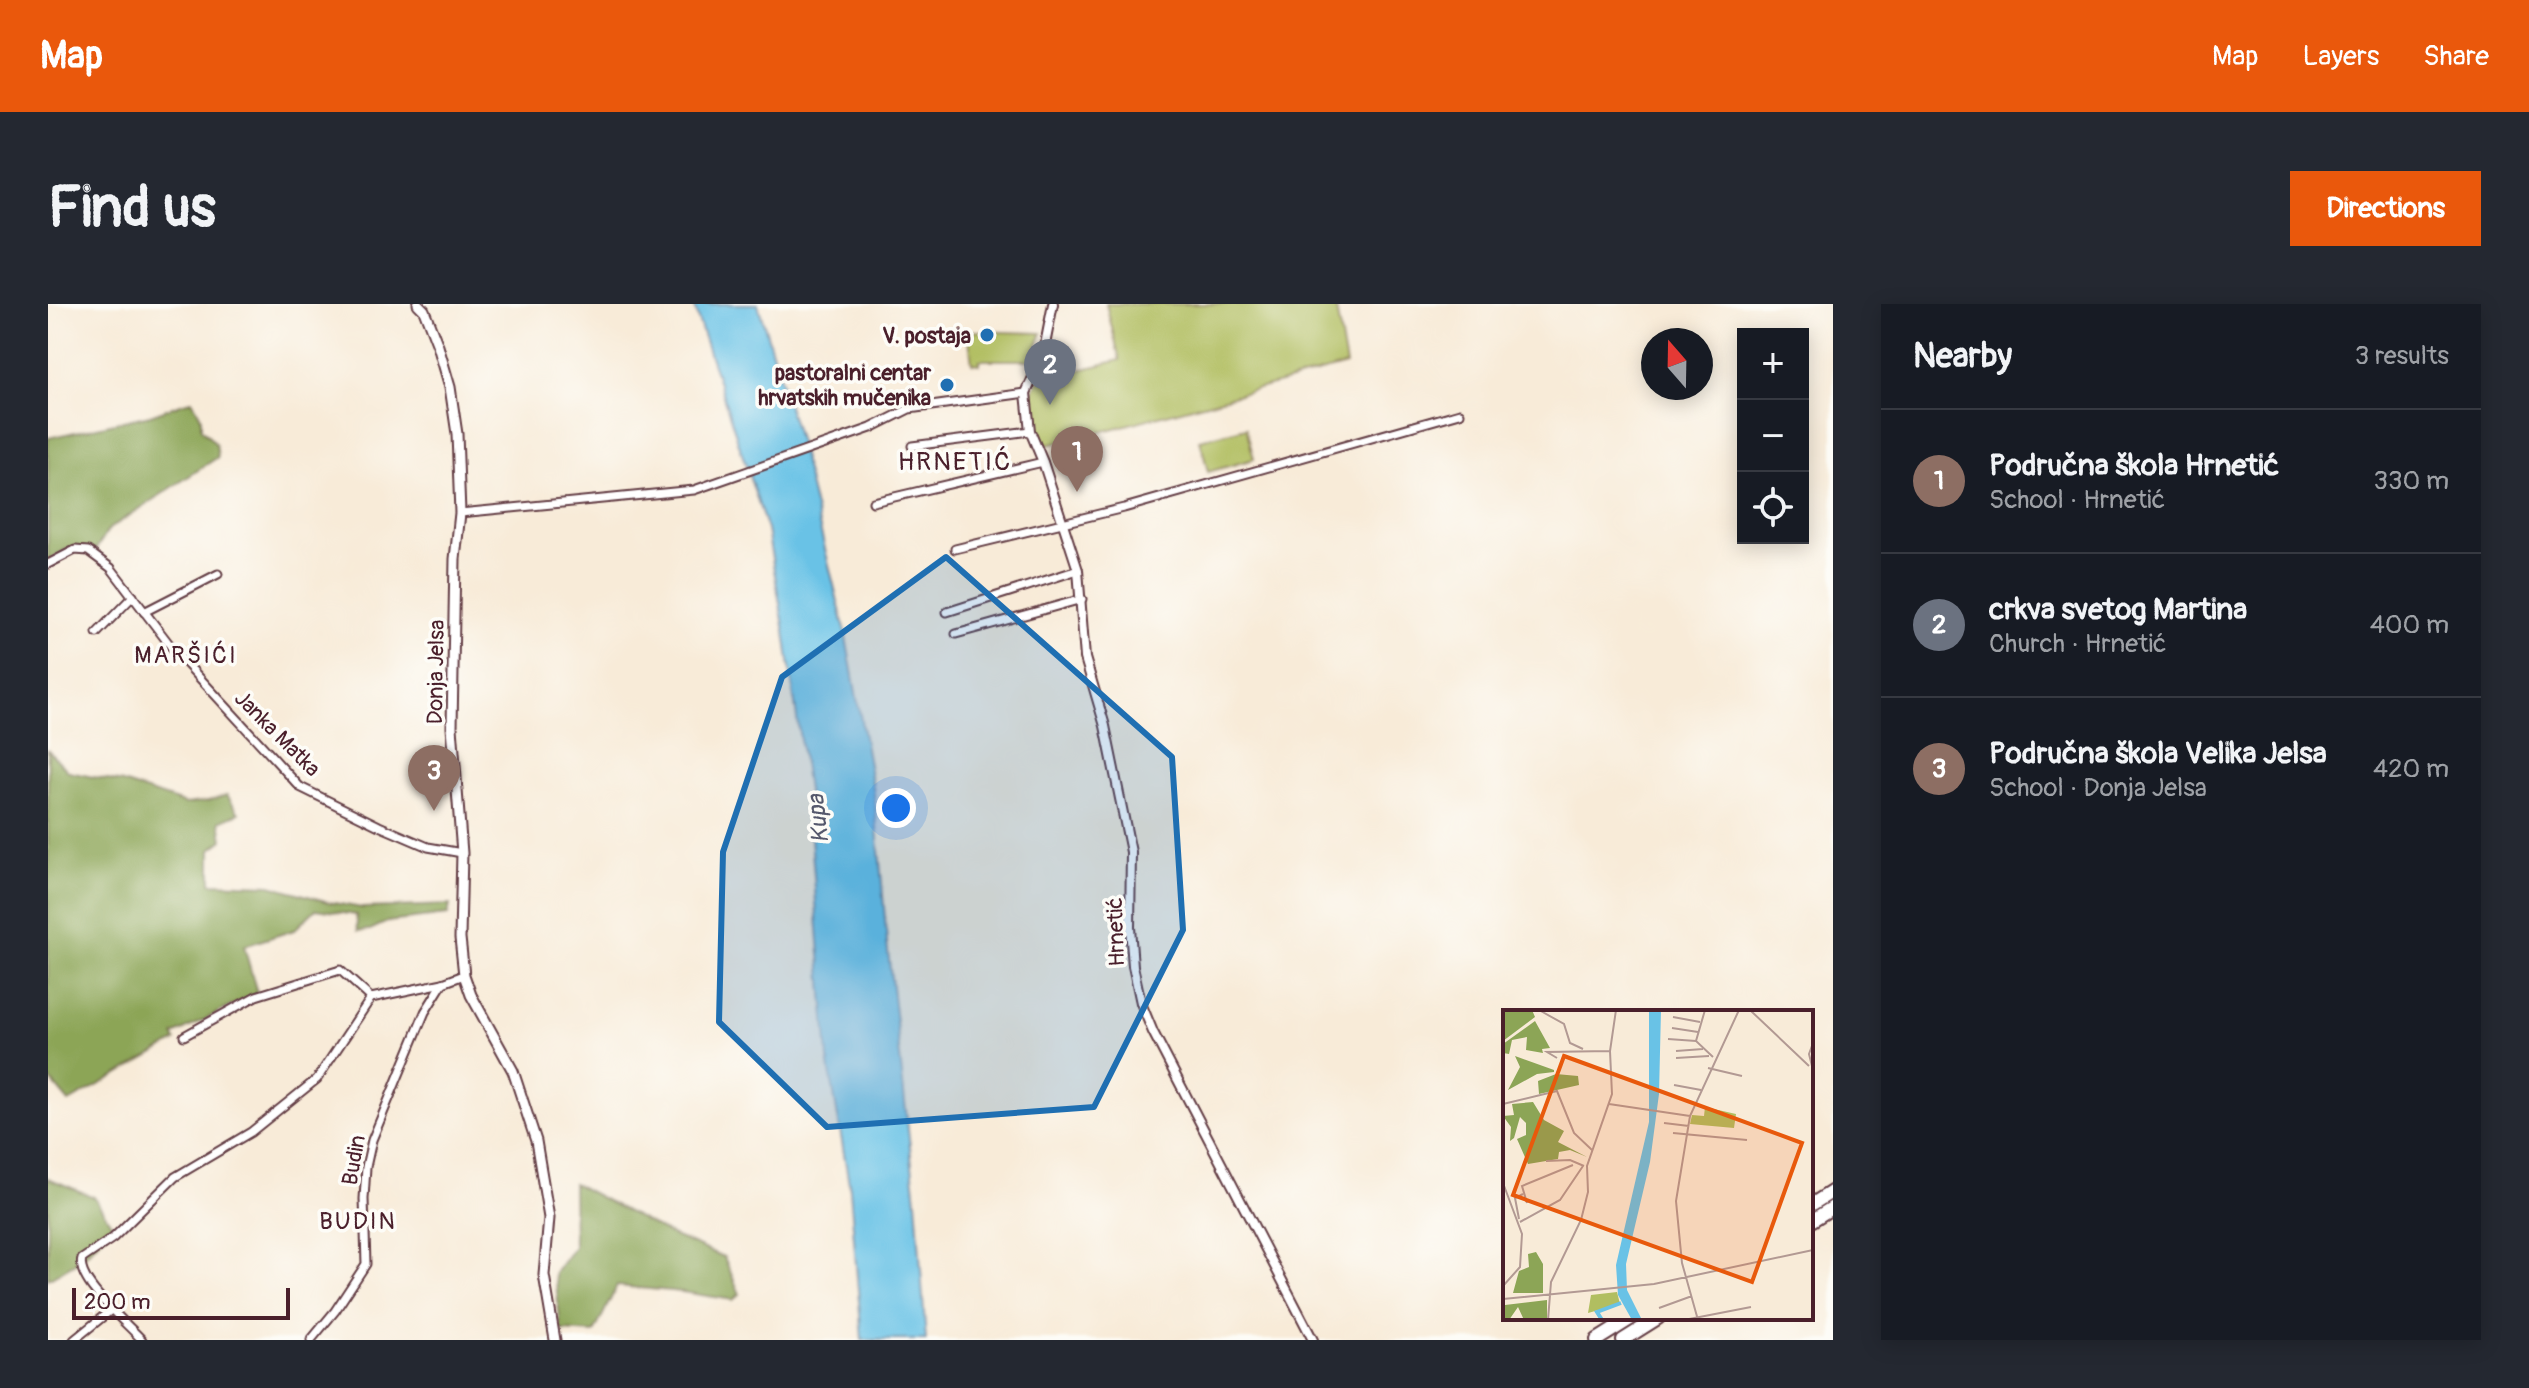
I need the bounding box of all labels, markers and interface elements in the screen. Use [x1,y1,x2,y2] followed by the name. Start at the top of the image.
[40,32,103,80] text: Map
[2212,39,2258,74] text: Map
[2302,39,2379,74] text: Layers
[2423,39,2489,74] text: Share
[2290,171,2481,246] button: Directions
[48,174,216,243] text: Find us
[882,322,971,350] place label: V. postaja
[978,326,996,344] marker: V. postaja
[1641,328,1713,400] north arrow
[1737,328,1809,544] map controls
[1737,328,1809,400] button: +
[1913,335,2012,378] text: Nearby
[1024,339,1076,405] pin: 2
[2355,340,2449,372] text: 3 results
[758,359,932,412] place label: pastoralni centar hrvatskih mučenika
[938,376,956,394] marker: pastoralni centar hrvatskih mučenika
[1737,400,1809,472] button: −
[1051,426,1103,492] pin: 1
[898,446,1012,478] district label: HRNETIĆ
[1989,447,2279,484] text: Područna škola Hrnetić
[1934,465,1944,497] text: 1
[2373,465,2449,497] text: 330 m
[1737,472,1809,544] button: locate
[1989,484,2165,516] text: School · Hrnetić
[1989,591,2247,628] text: crkva svetog Martina
[1932,609,1946,641] text: 2
[2370,609,2449,641] text: 400 m
[421,619,451,725] street label: Donja Jelsa
[1989,628,2167,660] text: Church · Hrnetić
[134,640,238,670] district label: MARŠIĆI
[228,685,326,783] street label: Janka Matka
[1989,735,2327,772] text: Područna škola Velika Jelsa
[408,745,460,811] pin: 3
[1932,753,1946,785] text: 3
[2373,753,2449,785] text: 420 m
[1989,772,2207,804] text: School · Donja Jelsa
[876,788,916,828] your location
[801,791,835,845] water label: Kupa
[1101,897,1131,967] street label: Hrnetić
[1503,1010,1813,1320] inset map
[336,1133,372,1187] street label: Budin
[319,1207,397,1236] district label: BUDIN
[72,1284,290,1320] scale bar
[84,1288,151,1316] text: 200 m

